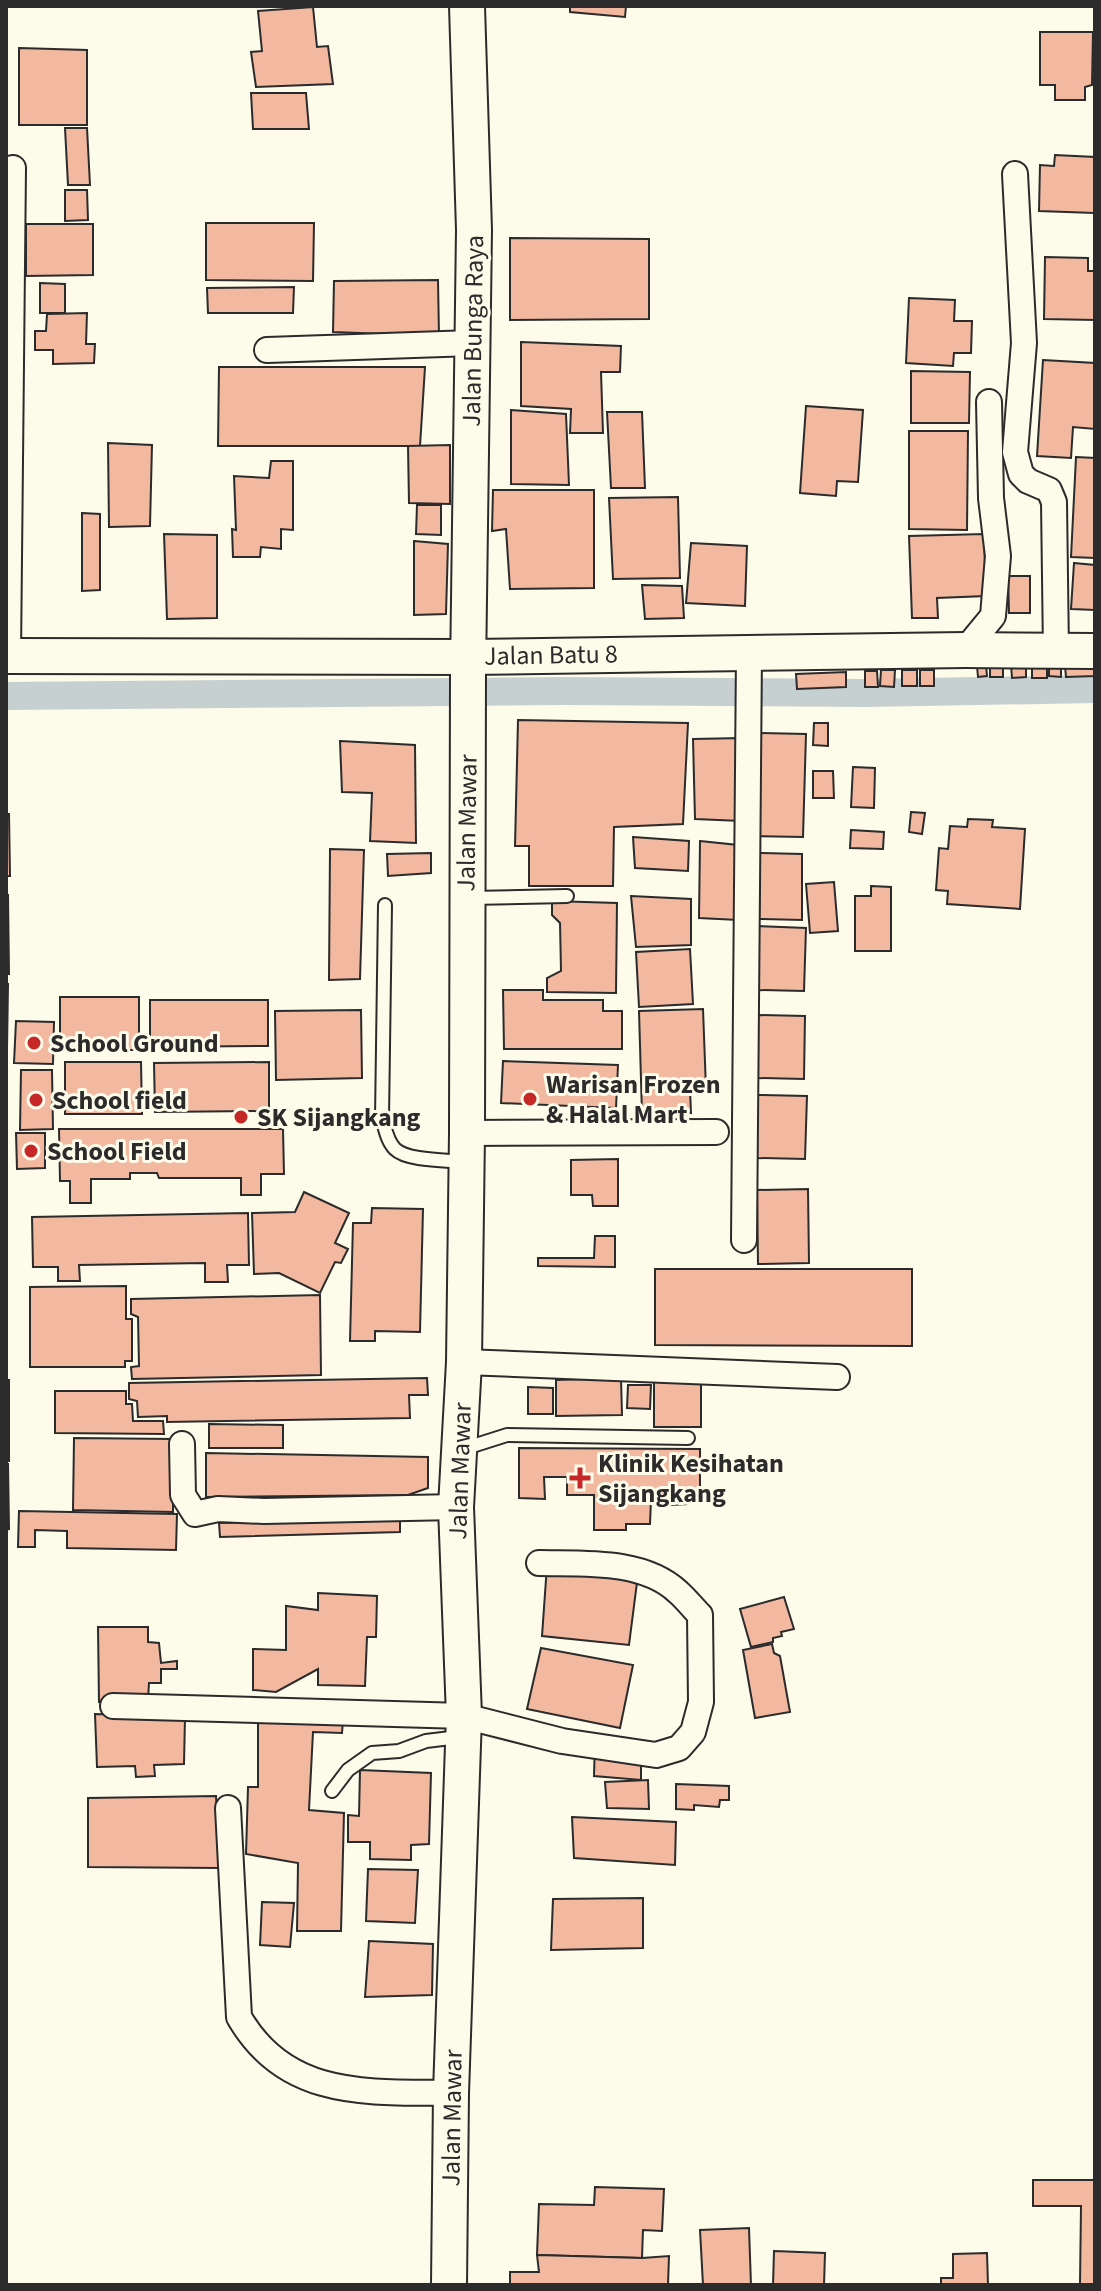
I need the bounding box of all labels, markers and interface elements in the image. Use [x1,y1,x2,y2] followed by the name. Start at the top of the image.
[453,235,493,427] street label: Jalan Bunga Raya
[484,635,618,675] street label: Jalan Batu 8
[447,753,487,892] street label: Jalan Mawar
[50,1025,219,1062] place label: School Ground
[25,1034,43,1052] marker: School Ground
[546,1066,721,1133] place label: Warisan Frozen & Halal Mart
[52,1082,187,1119] place label: School field
[521,1090,539,1108] marker: Warisan Frozen & Halal Mart
[27,1091,45,1109] marker: School field
[257,1099,421,1136] place label: SK Sijangkang
[232,1108,250,1126] marker: SK Sijangkang
[47,1133,187,1170] place label: School Field
[22,1142,40,1160] marker: School Field
[439,1401,481,1540] street label: Jalan Mawar
[598,1445,784,1512] place label: Klinik Kesihatan Sijangkang
[569,1467,591,1489] marker: Klinik Kesihatan Sijangkang
[432,2048,472,2187] street label: Jalan Mawar

